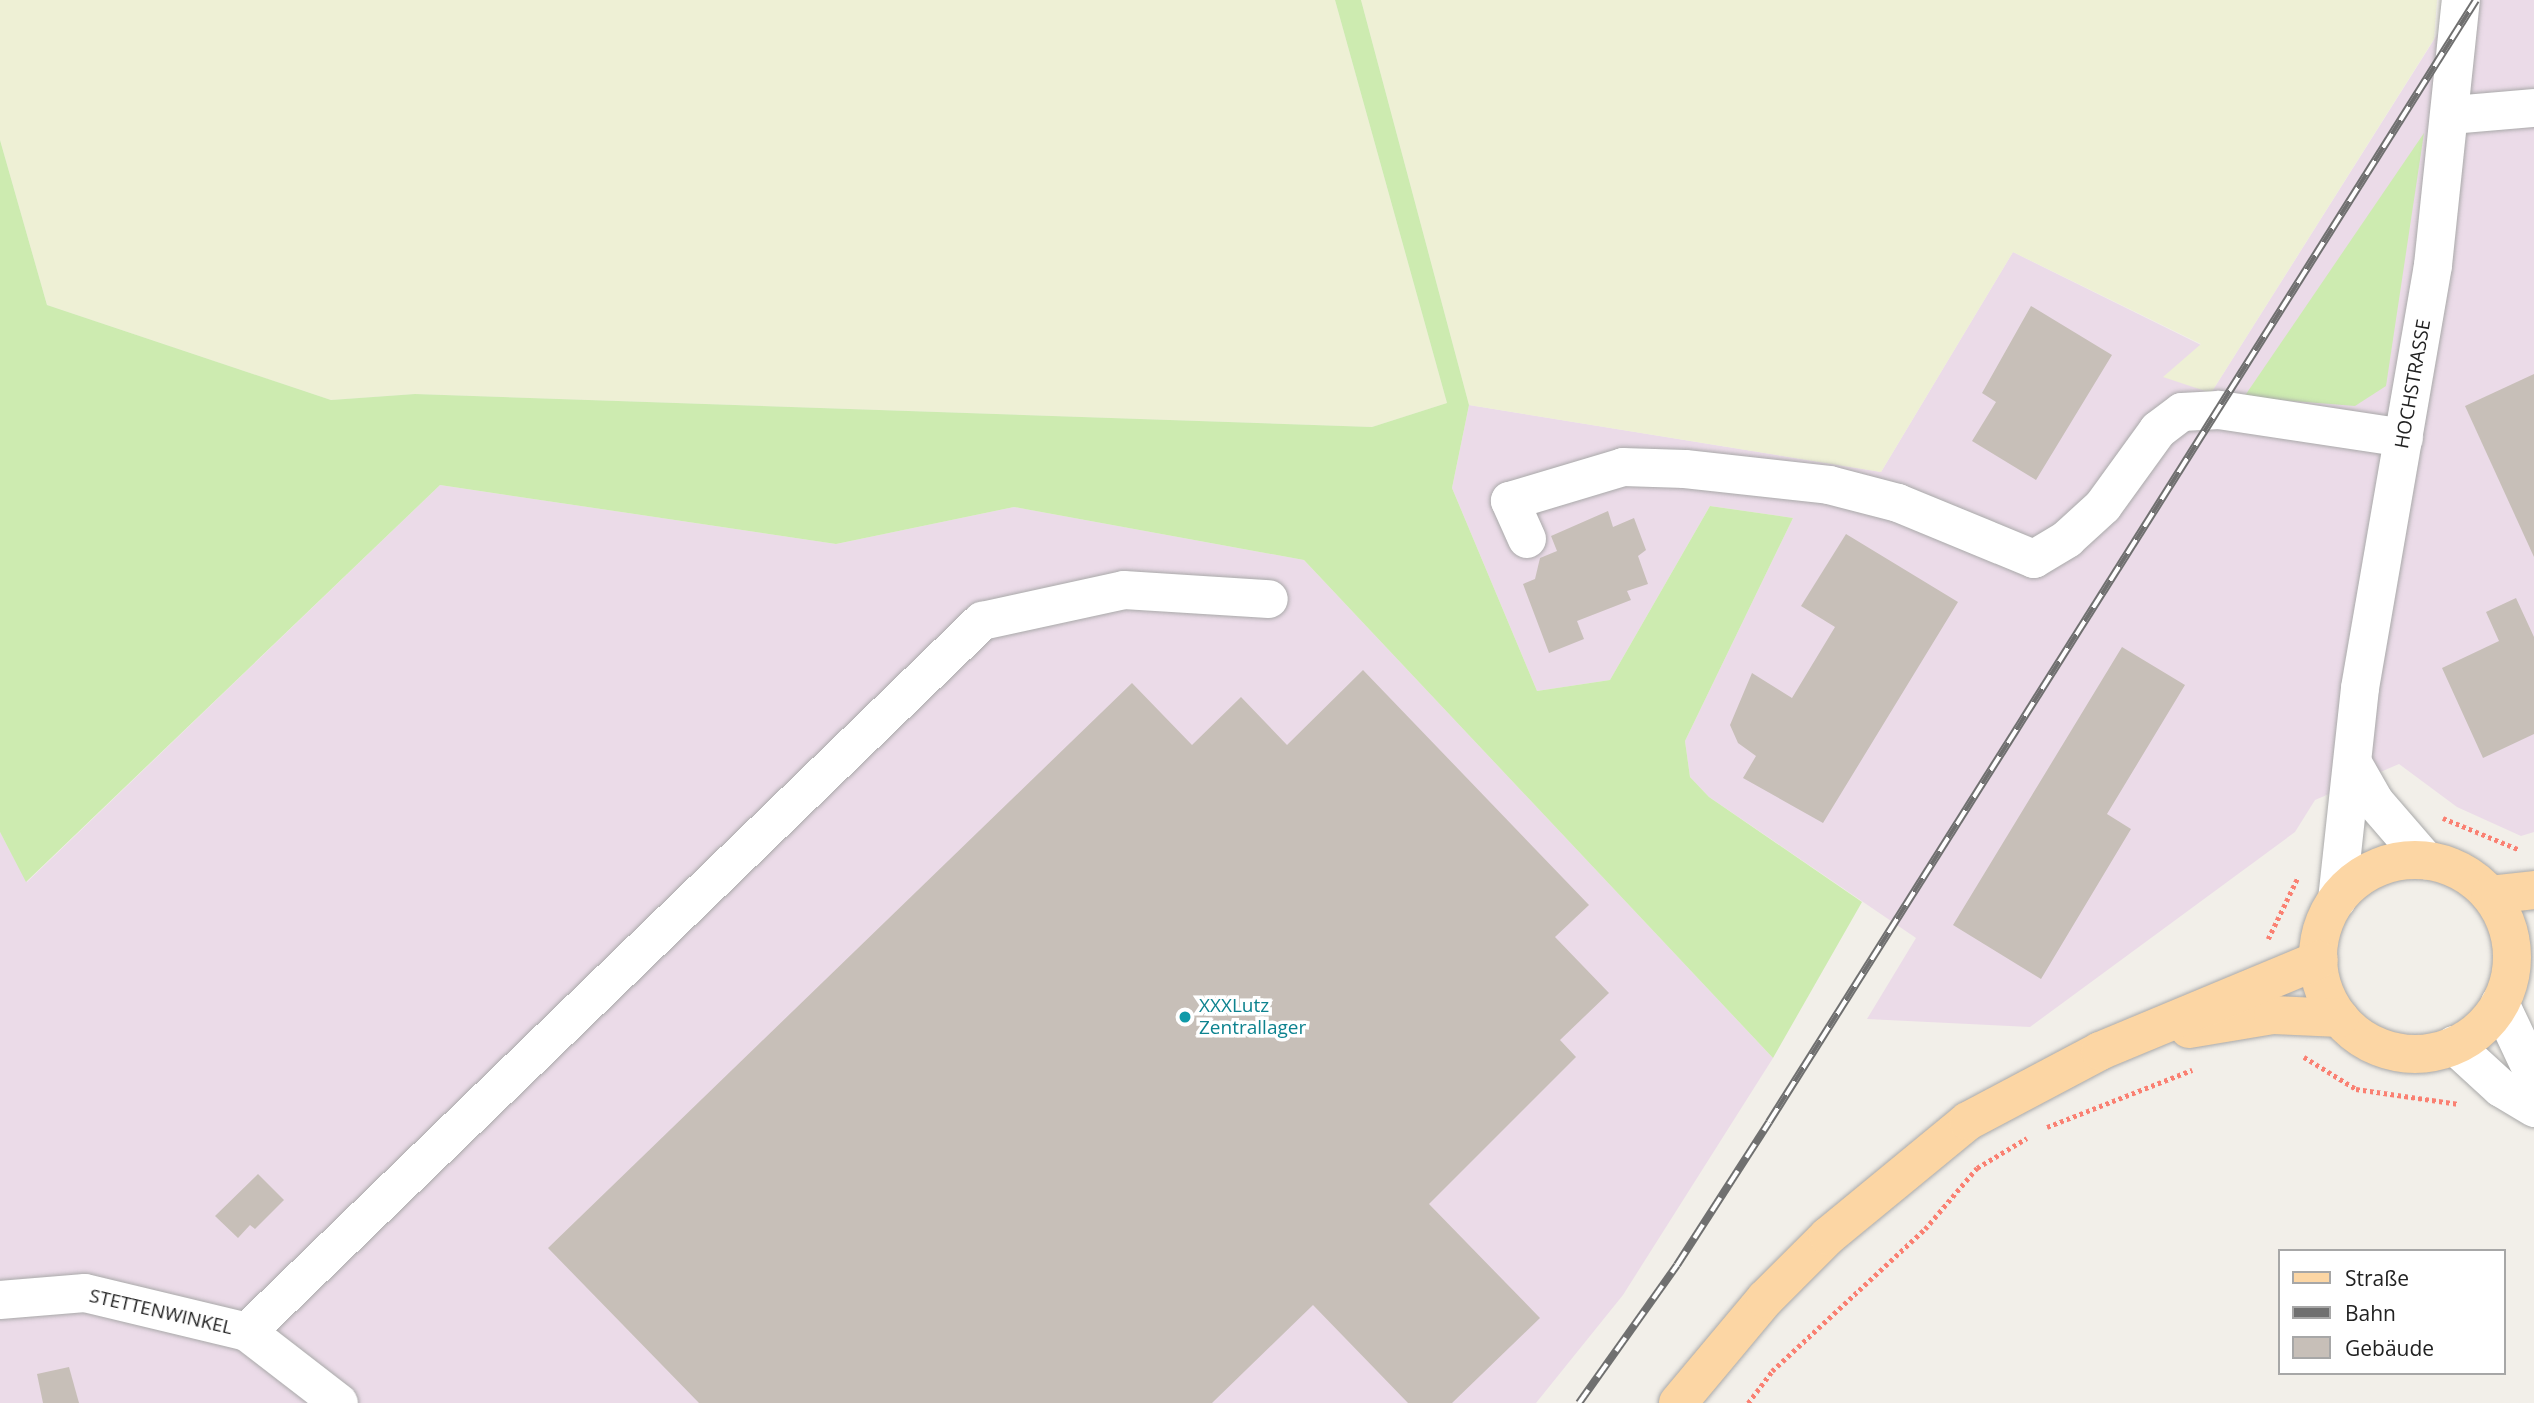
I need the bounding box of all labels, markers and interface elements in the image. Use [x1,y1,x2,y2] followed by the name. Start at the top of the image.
[2390,318,2436,450] street label: HOCHSTRASSE
[1199,995,1306,1039] place label: XXXLutz Zentrallager
[1177,1009,1193,1025] marker: XXXLutz Zentrallager
[2278,1249,2506,1375] legend
[2345,1264,2409,1292] text: Straße
[87,1284,235,1340] street label: STETTENWINKEL
[2345,1299,2396,1327] text: Bahn
[2345,1334,2434,1362] text: Gebäude

